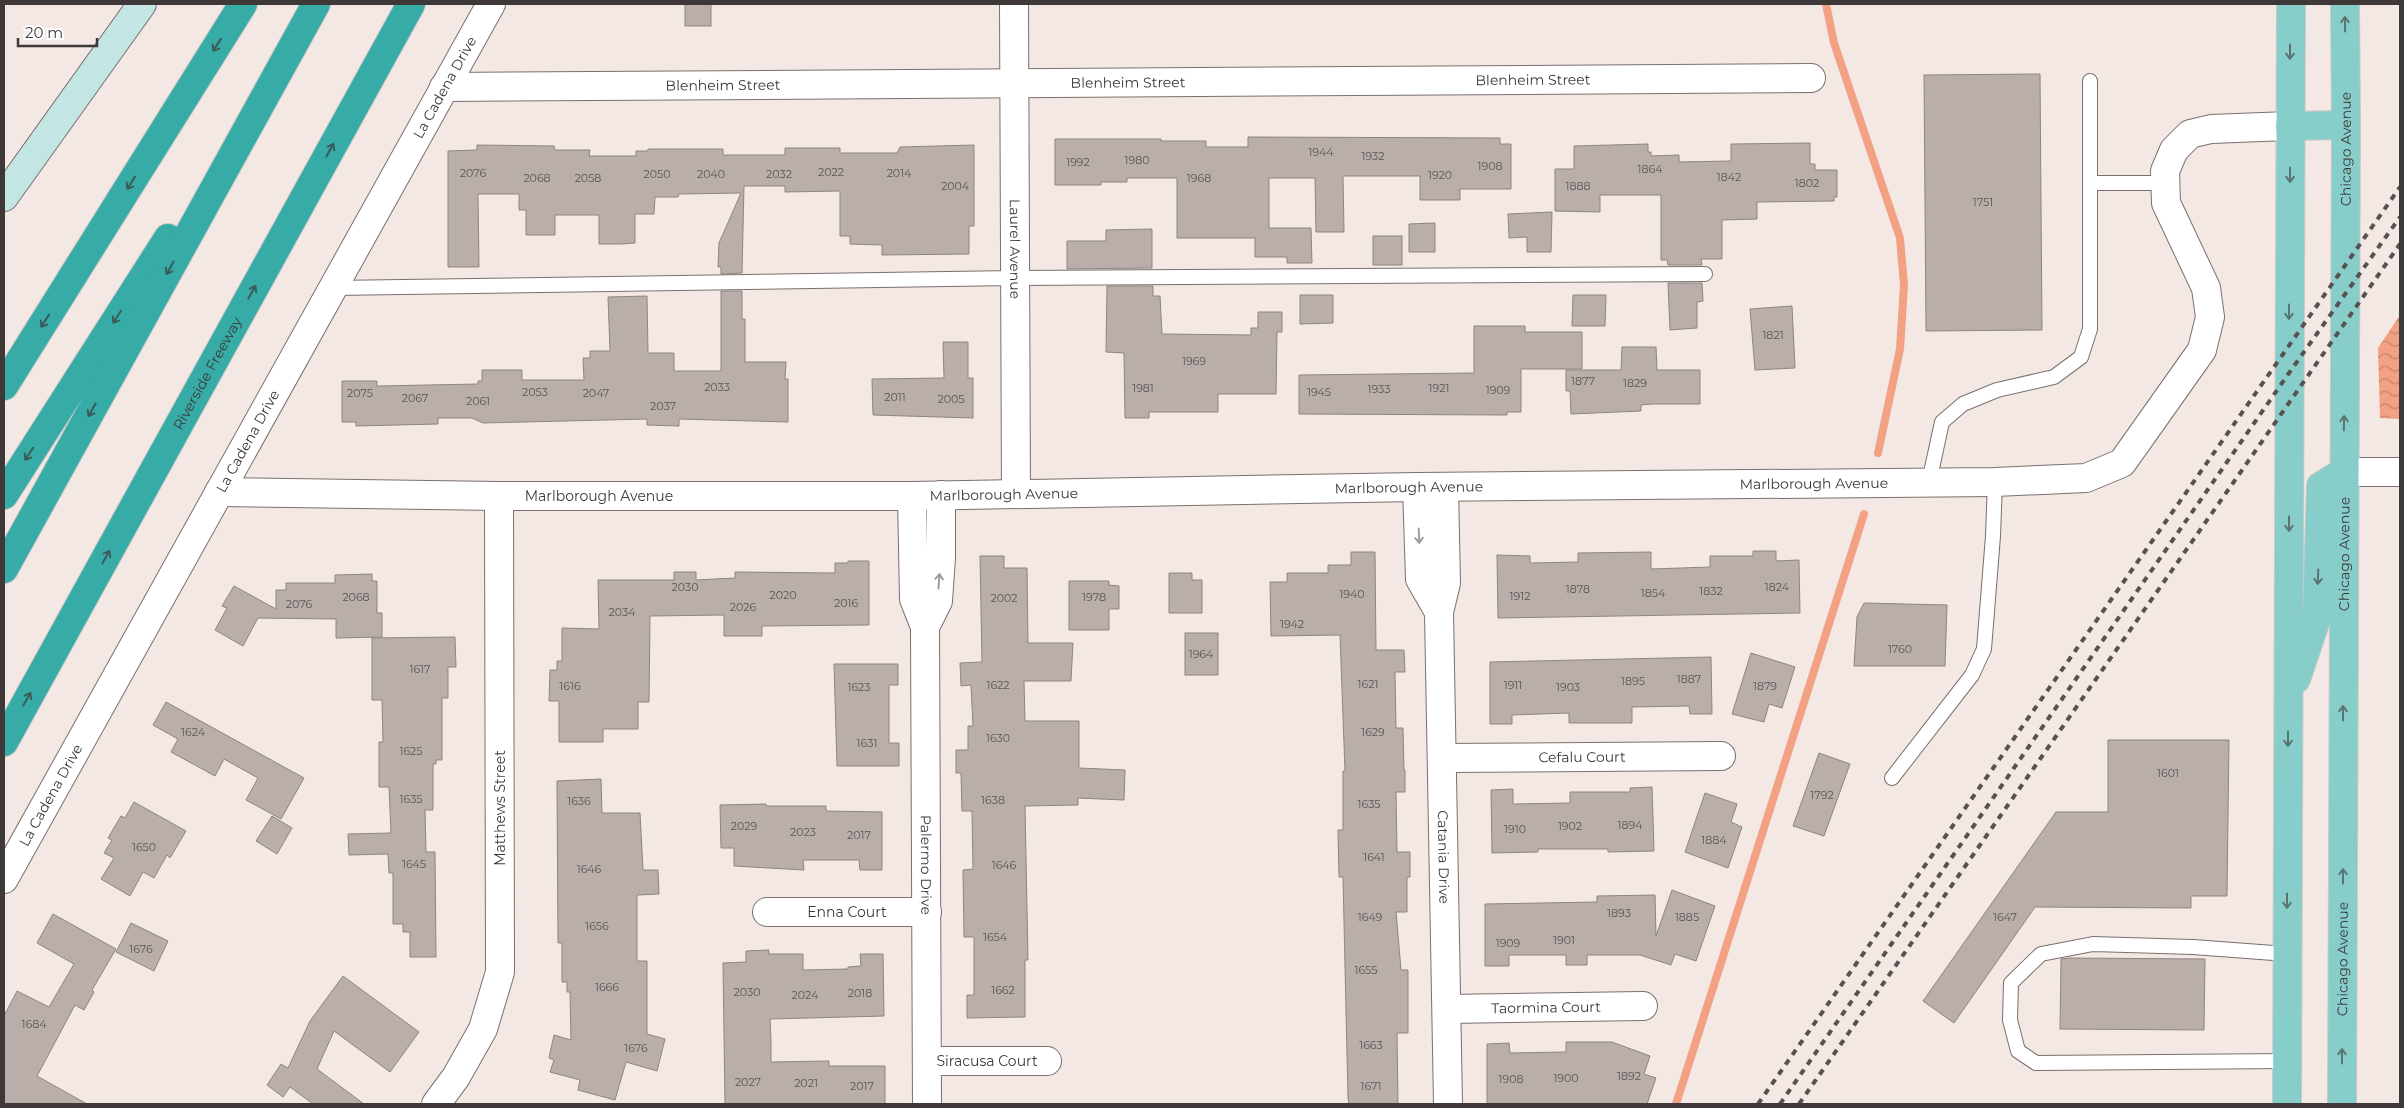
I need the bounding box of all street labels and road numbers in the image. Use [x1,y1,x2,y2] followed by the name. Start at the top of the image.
[409,33,480,142] street label: La Cadena Drive
[1475,70,1591,89] street label: Blenheim Street
[1070,73,1186,92] street label: Blenheim Street
[665,76,781,95] street label: Blenheim Street
[2337,92,2355,206] street label: Chicago Avenue
[1006,199,1024,299] street label: Laurel Avenue
[169,313,246,433] street label: Riverside Freeway
[212,387,283,496] street label: La Cadena Drive
[1740,474,1888,493] street label: Marlborough Avenue
[1334,477,1483,497] street label: Marlborough Avenue
[930,484,1078,505] street label: Marlborough Avenue
[525,487,673,505] street label: Marlborough Avenue
[2335,497,2353,611] street label: Chicago Avenue
[15,741,86,849] street label: La Cadena Drive
[1538,748,1626,766] street label: Cefalu Court
[491,750,509,866] street label: Matthews Street
[1434,810,1453,904] street label: Catania Drive
[917,815,935,915] street label: Palermo Drive
[2333,902,2352,1016] street label: Chicago Avenue
[807,903,887,921] street label: Enna Court
[1491,998,1601,1017] street label: Taormina Court
[936,1052,1038,1070] street label: Siracusa Court

